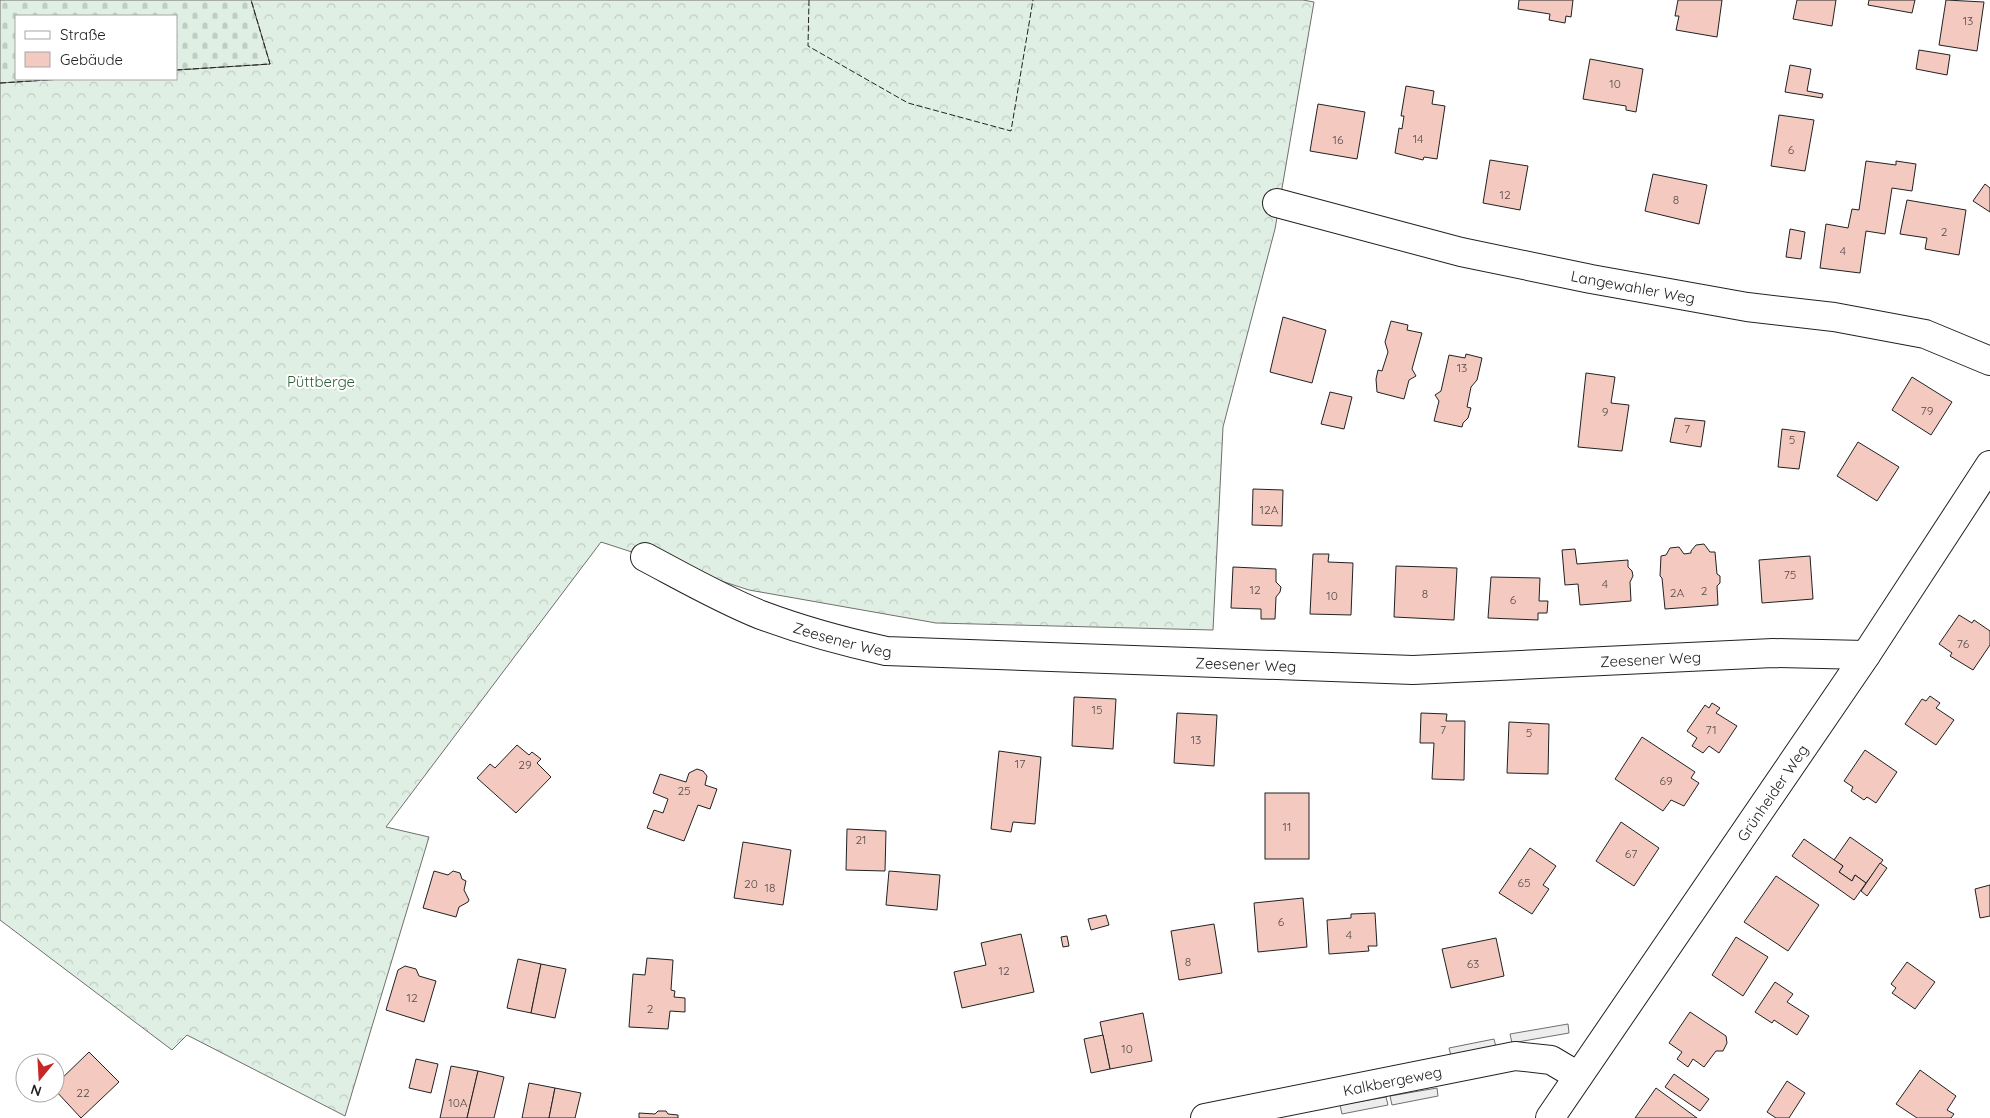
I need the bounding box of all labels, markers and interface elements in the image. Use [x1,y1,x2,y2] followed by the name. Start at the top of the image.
[1963,13,1973,28] house number: 13
[15,15,178,80] legend
[60,25,106,44] text: Straße
[60,50,123,69] text: Gebäude
[1609,76,1621,91] house number: 10
[1413,131,1423,146] house number: 14
[1333,132,1344,147] house number: 16
[1788,142,1795,157] house number: 6
[1499,187,1511,202] house number: 12
[1673,192,1679,207] house number: 8
[1941,224,1948,239] house number: 2
[1840,243,1846,258] house number: 4
[1569,266,1697,307] street label: Langewahler Weg
[1457,360,1467,375] house number: 13
[287,372,355,391] park label: Püttberge
[1921,403,1934,418] house number: 79
[1602,404,1609,419] house number: 9
[1684,421,1690,436] house number: 7
[1789,432,1795,447] house number: 5
[1260,502,1279,517] house number: 12A
[1784,567,1796,582] house number: 75
[1602,576,1608,591] house number: 4
[1249,582,1261,597] house number: 12
[1701,583,1708,598] house number: 2
[1670,585,1684,600] house number: 2A
[1422,586,1428,601] house number: 8
[1326,588,1338,603] house number: 10
[1510,592,1517,607] house number: 6
[791,617,892,661] street label: Zeesener Weg
[1957,636,1970,651] house number: 76
[1599,647,1701,671] street label: Zeesener Weg
[1195,653,1297,675] street label: Zeesener Weg
[1092,702,1102,717] house number: 15
[1440,722,1446,737] house number: 7
[1705,722,1717,737] house number: 71
[1526,725,1532,740] house number: 5
[1191,732,1201,747] house number: 13
[1732,740,1812,845] street label: Grünheider Weg
[1015,756,1025,771] house number: 17
[518,757,532,772] house number: 29
[1659,773,1673,788] house number: 69
[677,783,691,798] house number: 25
[1283,819,1291,834] house number: 11
[855,832,867,847] house number: 21
[1625,846,1637,861] house number: 67
[1518,875,1531,890] house number: 65
[744,876,758,891] house number: 20
[765,880,775,895] house number: 18
[1278,914,1285,929] house number: 6
[1346,927,1352,942] house number: 4
[1185,954,1191,969] house number: 8
[1467,956,1479,971] house number: 63
[998,963,1010,978] house number: 12
[406,990,418,1005] house number: 12
[647,1001,654,1016] house number: 2
[1121,1041,1133,1056] house number: 10
[15,1053,65,1103] north arrow
[1341,1061,1443,1100] street label: Kalkbergeweg
[28,1080,44,1101] text: N
[76,1085,90,1100] house number: 22
[448,1095,468,1110] house number: 10A

